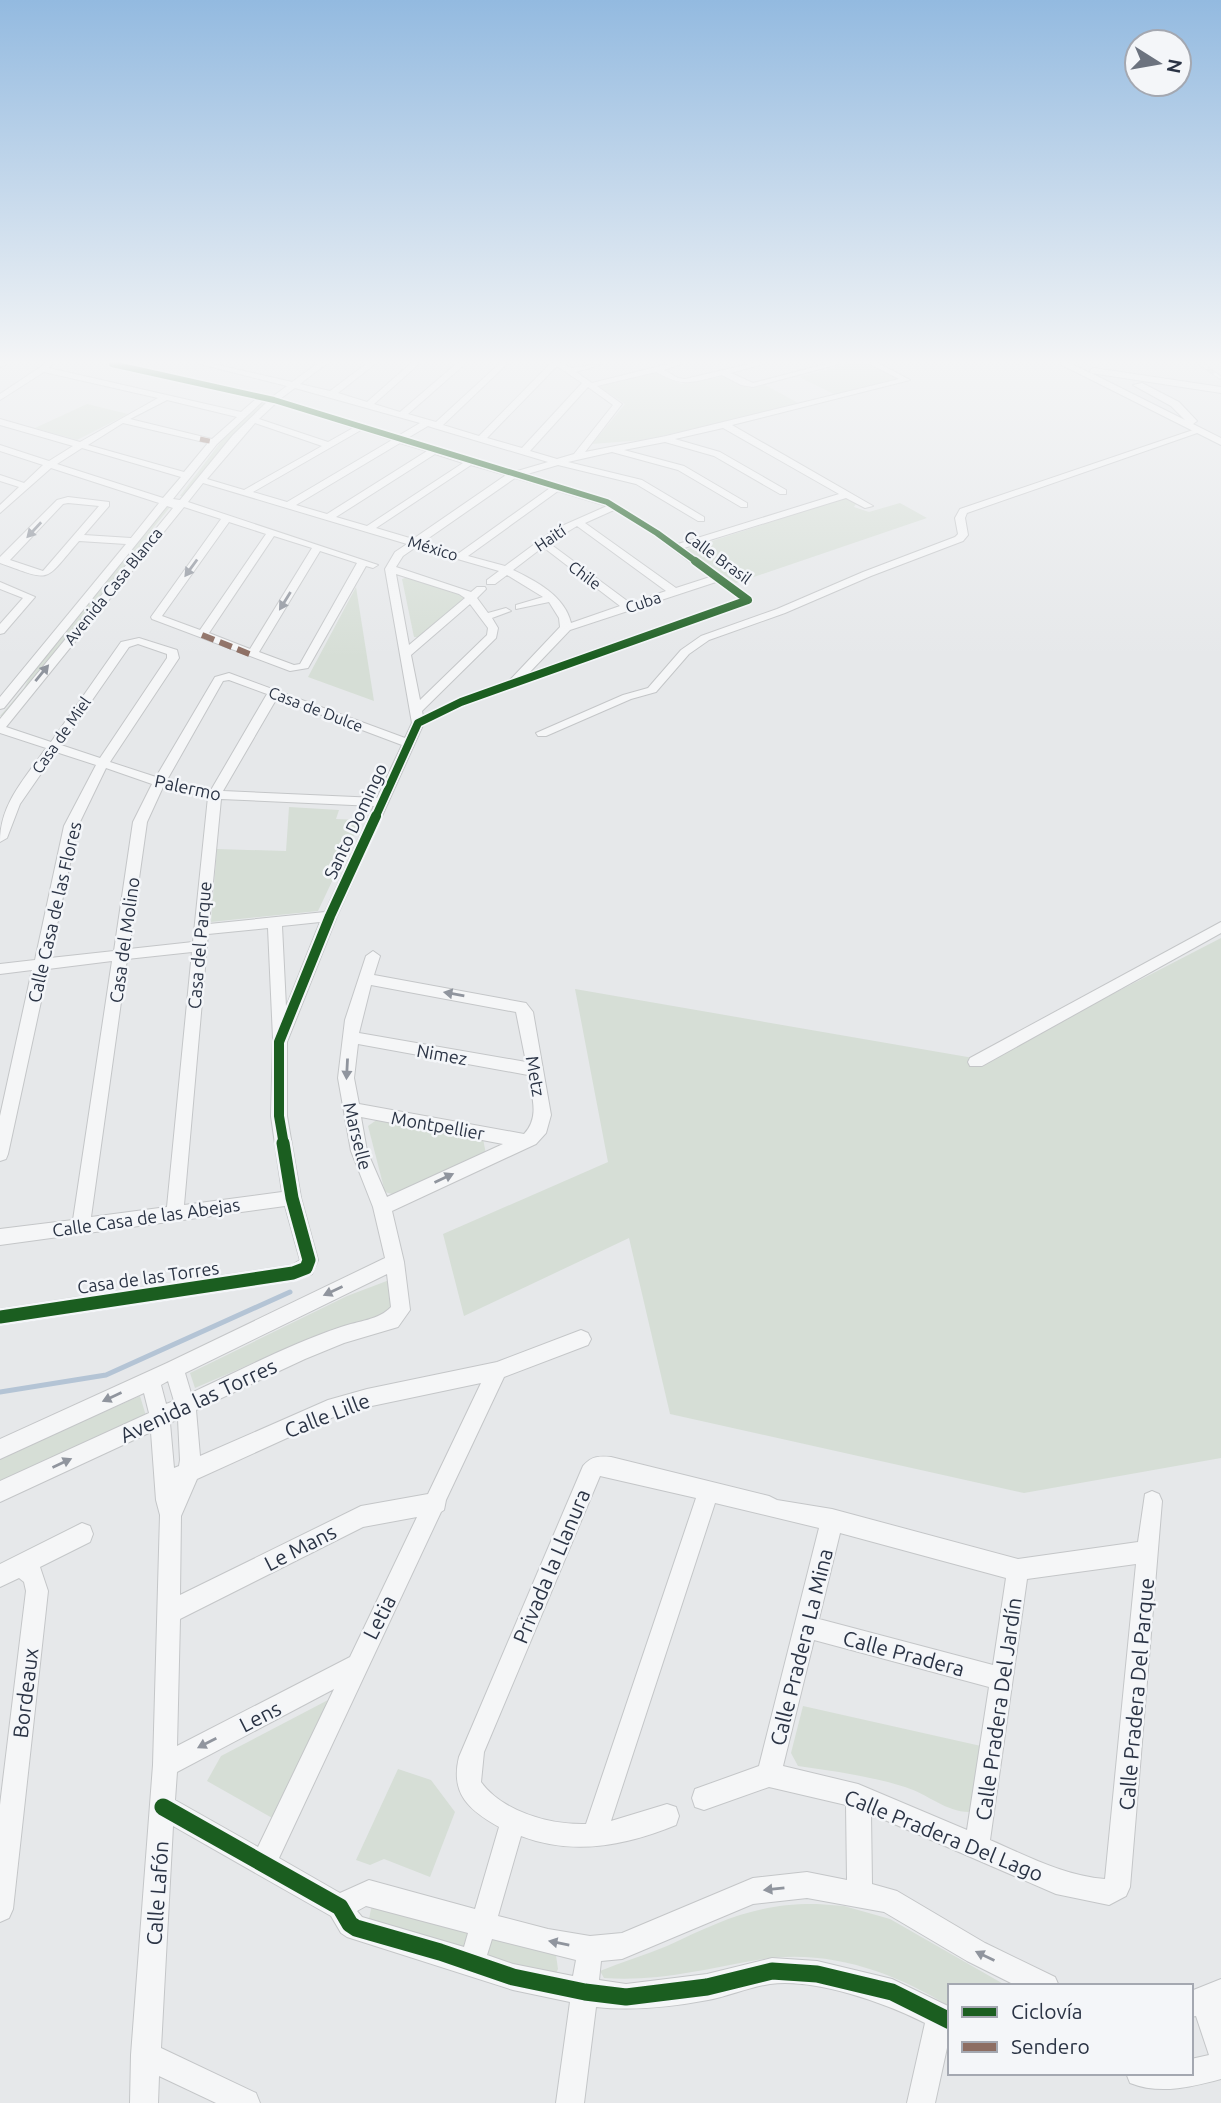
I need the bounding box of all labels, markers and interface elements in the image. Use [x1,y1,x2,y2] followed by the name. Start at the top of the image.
[1123,28,1193,98] north arrow
[1163,57,1187,75] text: N
[531,521,570,555] street label: Haití
[25,522,42,539] one-way arrow
[60,524,166,648] street label: Avenida Casa Blanca
[681,527,755,587] street label: Calle Brasil
[406,532,460,564] street label: México
[565,557,605,593] street label: Chile
[184,559,198,577] one-way arrow
[623,588,663,616] street label: Cuba
[278,591,291,611] one-way arrow
[35,665,50,683] one-way arrow
[266,683,366,735] street label: Casa de Dulce
[28,693,94,777] street label: Casa de Miel
[320,760,390,882] street label: Santo Domingo
[153,770,223,804] street label: Palermo
[23,819,85,1004] street label: Calle Casa de las Flores
[105,876,143,1004] street label: Casa del Molino
[183,880,215,1010] street label: Casa del Parque
[443,988,465,999] one-way arrow
[415,1040,469,1068] street label: Nimez
[523,1054,549,1098] street label: Metz
[341,1058,352,1080] one-way arrow
[340,1100,376,1172] street label: Marselle
[390,1107,486,1143] street label: Montpellier
[434,1172,454,1184] one-way arrow
[51,1194,241,1240] street label: Calle Casa de las Abejas
[76,1257,220,1297] street label: Casa de las Torres
[323,1285,343,1296] one-way arrow
[116,1353,280,1447] street label: Avenida las Torres
[281,1388,373,1442] street label: Calle Lille
[102,1392,123,1403] one-way arrow
[52,1457,72,1469] one-way arrow
[508,1485,594,1647] street label: Privada la Llanura
[260,1519,340,1575] street label: Le Mans
[765,1546,837,1748] street label: Calle Pradera La Mina
[1114,1577,1158,1811] street label: Calle Pradera Del Parque
[358,1591,400,1643] street label: Letia
[970,1596,1026,1822] street label: Calle Pradera Del Jardín
[841,1625,967,1681] street label: Calle Pradera
[8,1646,42,1740] street label: Bordeaux
[235,1695,285,1737] street label: Lens
[197,1737,217,1748] one-way arrow
[841,1784,1047,1886] street label: Calle Pradera Del Lago
[141,1840,173,1946] street label: Calle Lafón
[763,1883,785,1894] one-way arrow
[548,1938,570,1949] one-way arrow
[975,1951,995,1962] one-way arrow
[948,1984,1193,2075] legend
[1011,1999,1083,2023] text: Ciclovía
[1011,2034,1090,2058] text: Sendero

